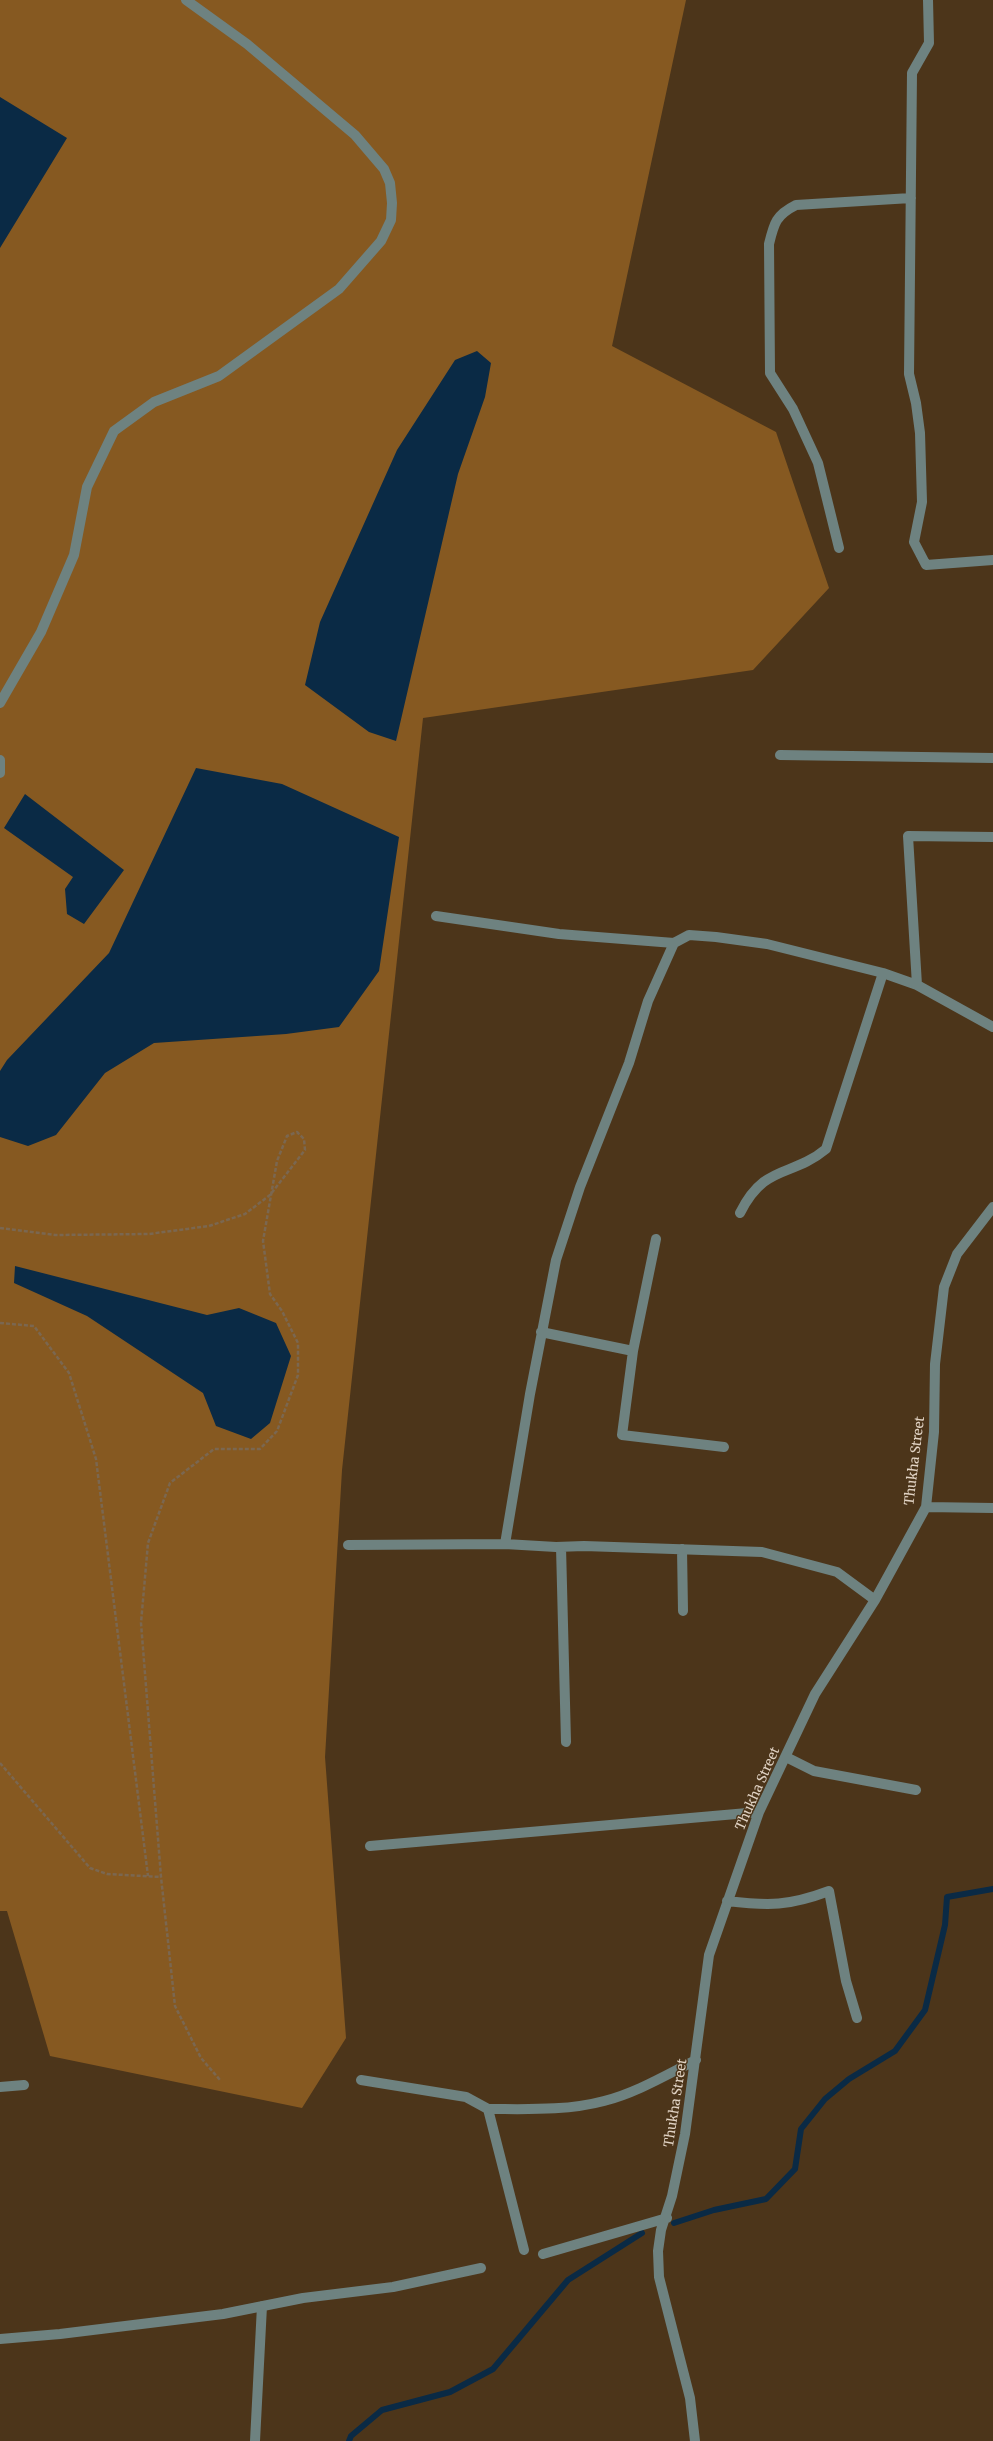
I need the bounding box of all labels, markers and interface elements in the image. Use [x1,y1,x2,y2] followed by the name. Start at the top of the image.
[902,1416,928,1506] street label: Thukha Street
[733,1745,783,1833] street label: Thukha Street
[661,2058,691,2148] street label: Thukha Street

